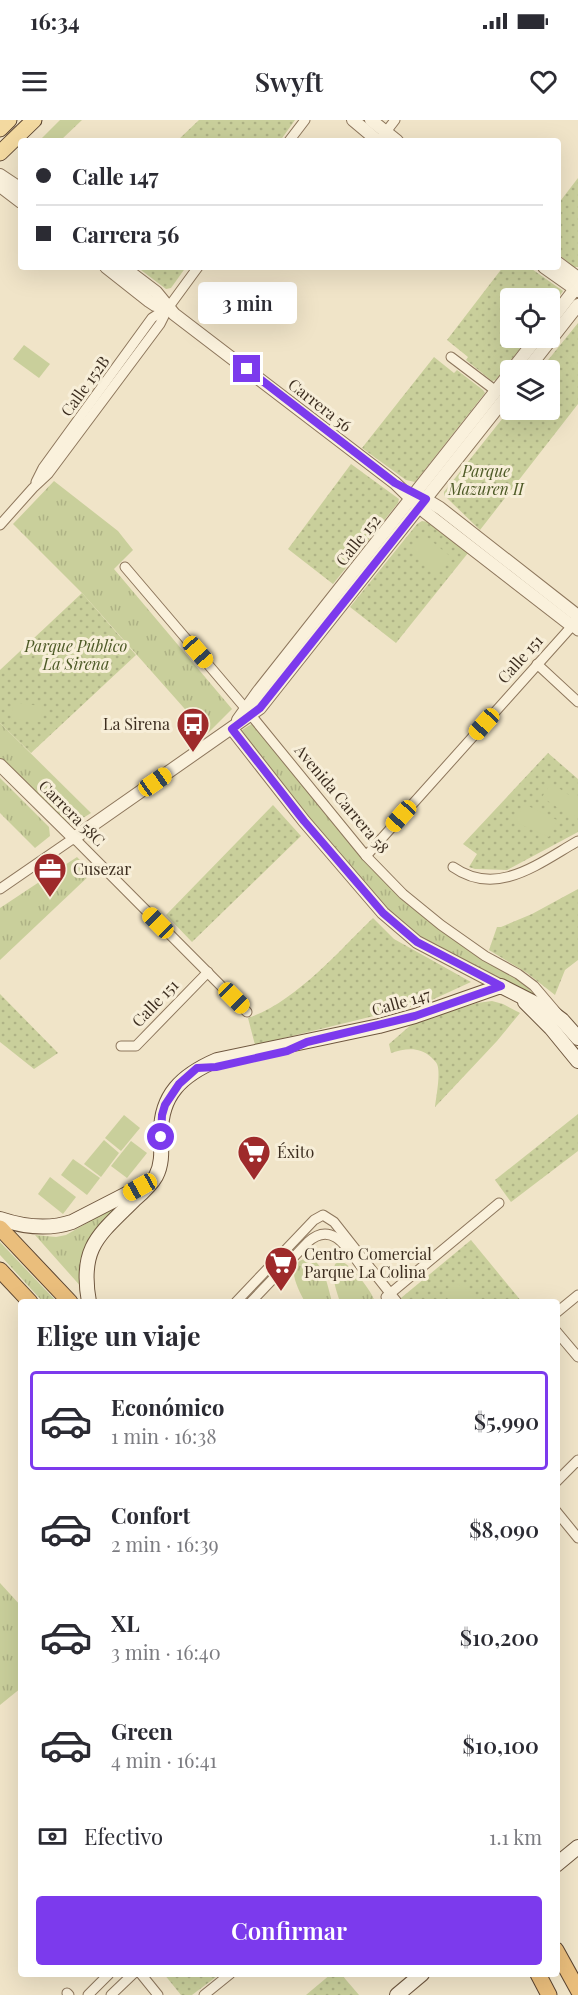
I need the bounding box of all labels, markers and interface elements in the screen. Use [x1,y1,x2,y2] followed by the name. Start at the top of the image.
[30,6,80,36] text: 16:34
[255,63,323,99] text: Swyft
[18,65,51,98] icon: menu
[527,65,560,98] icon: heart
[72,161,159,191] text: Calle 147
[72,219,179,249] text: Carrera 56
[198,282,296,324] callout: 3 min
[500,288,560,420] map controls
[500,288,560,348] button: locate
[222,289,273,316] text: 3 min
[56,351,114,420] street label: Calle 152B
[233,355,260,382] route end
[500,360,560,420] button: layers
[284,373,356,436] street label: Carrera 56
[447,460,525,499] park label: Parque Mazuren II
[331,510,385,570] street label: Calle 152
[492,630,547,687] street label: Calle 151
[179,633,217,671] car
[24,635,128,674] park label: Parque Público La Sirena
[465,705,503,743] car
[175,706,211,753] bus stop icon: La Sirena
[103,713,170,734] place label: La Sirena
[290,739,394,858] street label: Avenida Carrera 58
[135,764,175,800] car
[35,775,110,850] street label: Carrera 58C
[382,797,420,835] car
[32,851,68,898] office icon: Cusezar
[73,858,131,879] place label: Cusezar
[139,904,177,942] car
[127,974,183,1031] street label: Calle 151
[215,979,253,1017] car
[369,983,433,1020] street label: Calle 147
[147,1123,174,1150] route start
[236,1134,272,1181] supermarket icon: Éxito
[277,1141,314,1162] place label: Éxito
[120,1170,160,1204] car
[304,1243,432,1282] place label: Centro Comercial Parque La Colina
[263,1245,299,1292] supermarket icon: Centro Comercial Parque La Colina
[36,1317,201,1353] text: Elige un viaje
[111,1392,224,1422] text: Económico
[39,1394,93,1448] icon: car
[474,1406,539,1436] text: $5,990
[111,1422,217,1449] text: 1 min · 16:38
[111,1500,190,1530] text: Confort
[39,1502,93,1556] icon: car
[469,1514,539,1544] text: $8,090
[111,1530,219,1557] text: 2 min · 16:39
[111,1608,140,1638] text: XL
[39,1610,93,1664] icon: car
[460,1622,539,1652] text: $10,200
[111,1638,221,1665] text: 3 min · 16:40
[111,1716,173,1746] text: Green
[39,1718,93,1772] icon: car
[463,1730,539,1760] text: $10,100
[111,1746,217,1773] text: 4 min · 16:41
[36,1820,69,1853] icon: cash
[84,1821,163,1851] text: Efectivo
[489,1823,542,1850] text: 1.1 km
[36,1896,542,1965] button: Confirmar

